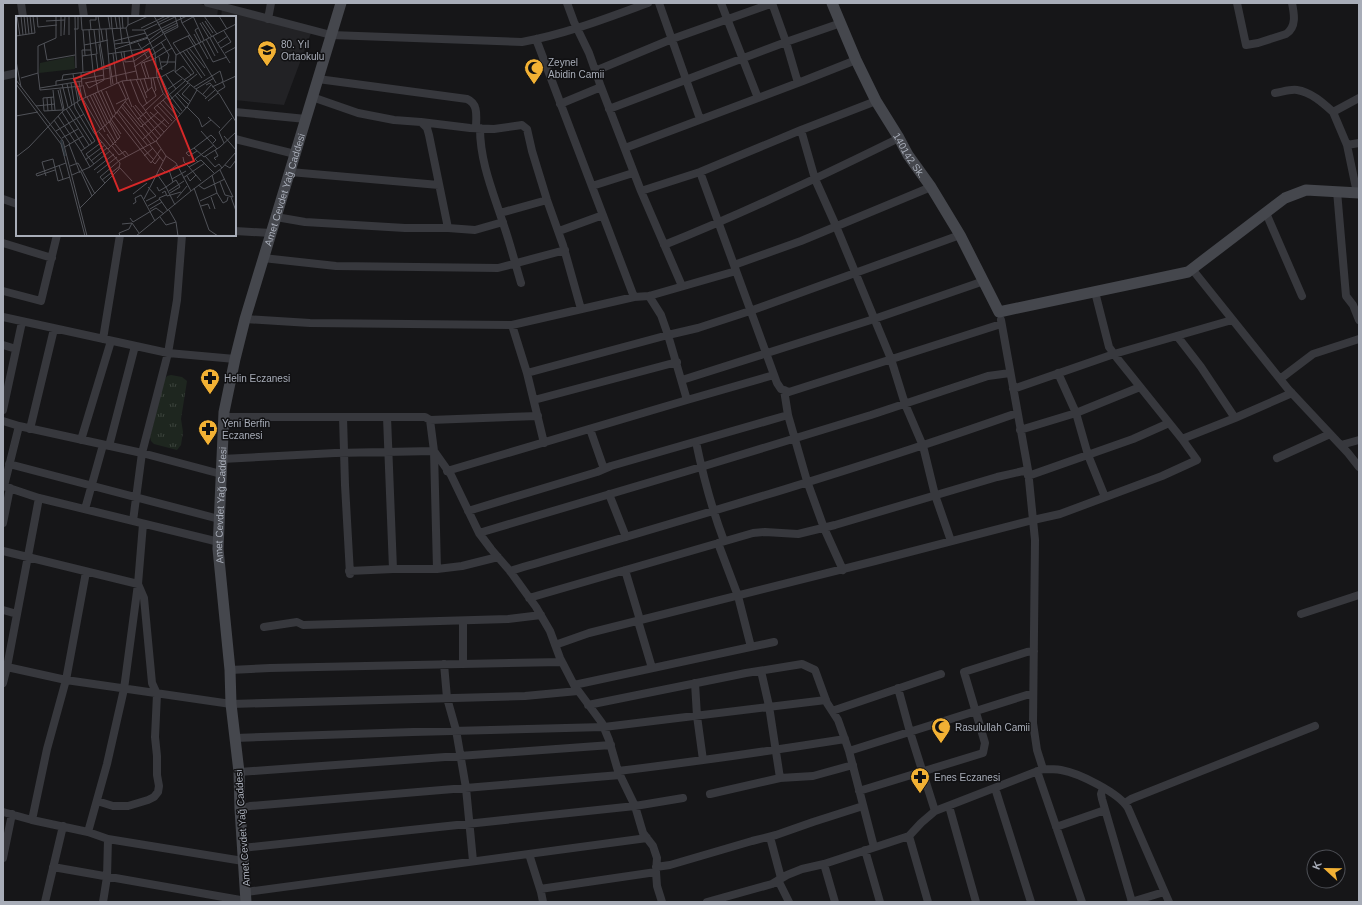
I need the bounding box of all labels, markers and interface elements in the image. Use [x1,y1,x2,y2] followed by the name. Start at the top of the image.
[16,16,236,236] inset map
[256,39,278,67] school or university icon: 80. Yıl Ortaokulu
[281,39,324,62] place label: 80. Yıl Ortaokulu
[523,57,545,85] mosque icon: Zeynel Abidin Camii
[548,57,604,80] place label: Zeynel Abidin Camii
[891,131,927,180] street label: 140142 Sk.
[263,132,307,247] street label: Amet Cevdet Yağ Caddesi
[199,367,221,395] pharmacy icon: Helin Eczanesi
[224,373,290,384] place label: Helin Eczanesi
[197,418,219,446] pharmacy icon: Yeni Berfin Eczanesi
[222,418,270,441] place label: Yeni Berfin Eczanesi
[213,447,228,564] street label: Amet Cevdet Yağ Caddesi
[930,716,952,744] mosque icon: Rasulullah Camii
[955,722,1030,733] place label: Rasulullah Camii
[909,766,931,794] pharmacy icon: Enes Eczanesi
[233,769,252,887] street label: Amet Cevdet Yağ Caddesi
[934,772,1000,783] place label: Enes Eczanesi
[1306,849,1346,889] north arrow
[1310,859,1324,871] text: K

